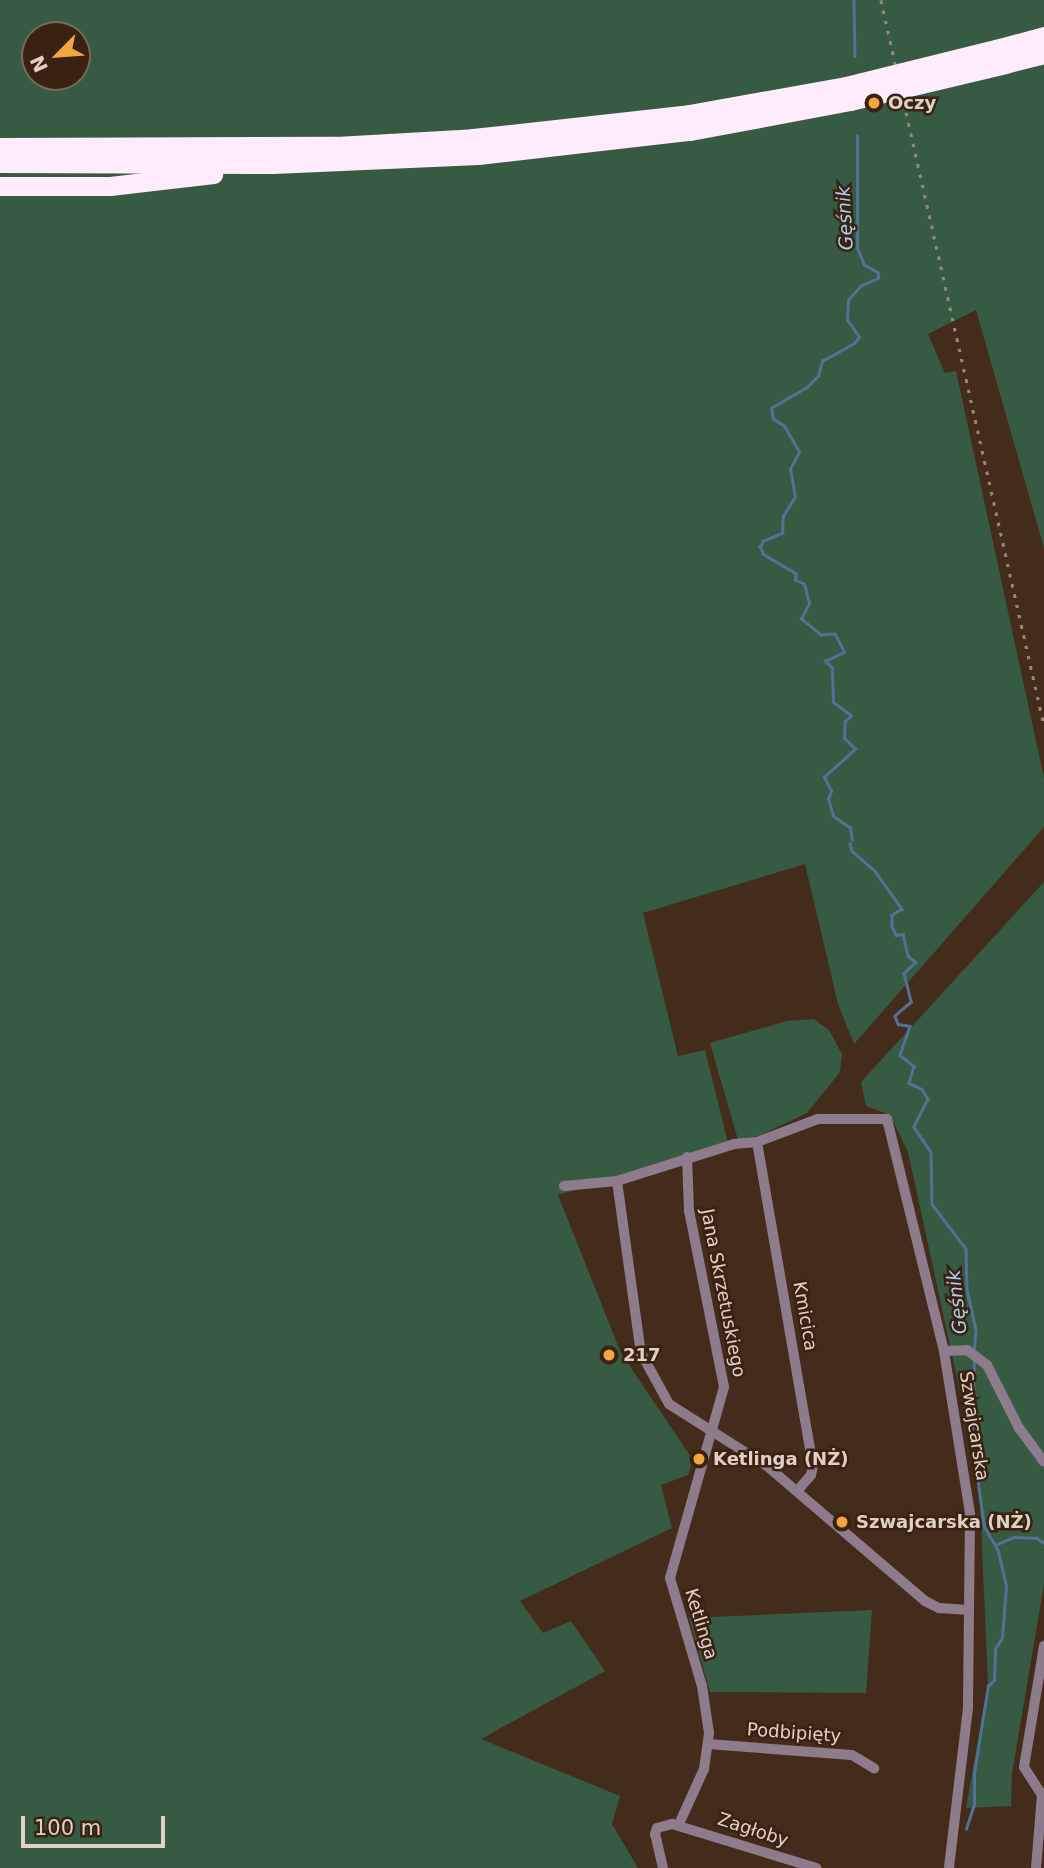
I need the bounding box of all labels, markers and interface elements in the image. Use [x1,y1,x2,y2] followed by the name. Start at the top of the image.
[21,21,91,91] north arrow
[25,52,52,76] text: N
[888,92,936,114] place label: Oczy
[866,95,882,111] marker: Oczy
[832,185,858,251] water label: Gęśnik
[696,1207,750,1379] street label: Jana Skrzetuskiego
[942,1269,972,1335] water label: Gęśnik
[788,1280,822,1352] street label: Kmicica
[623,1344,661,1366] place label: 217
[601,1347,617,1363] marker: 217
[955,1370,993,1482] street label: Szwajcarska
[713,1448,848,1470] place label: Ketlinga (NŻ)
[691,1451,707,1467] marker: Ketlinga (NŻ)
[856,1511,1032,1533] place label: Szwajcarska (NŻ)
[834,1514,850,1530] marker: Szwajcarska (NŻ)
[680,1586,722,1662] street label: Ketlinga
[746,1719,842,1747] street label: Podbipięty
[24,1801,168,1845] scale bar
[715,1808,791,1852] street label: Zagłoby
[34,1816,101,1840] text: 100 m

